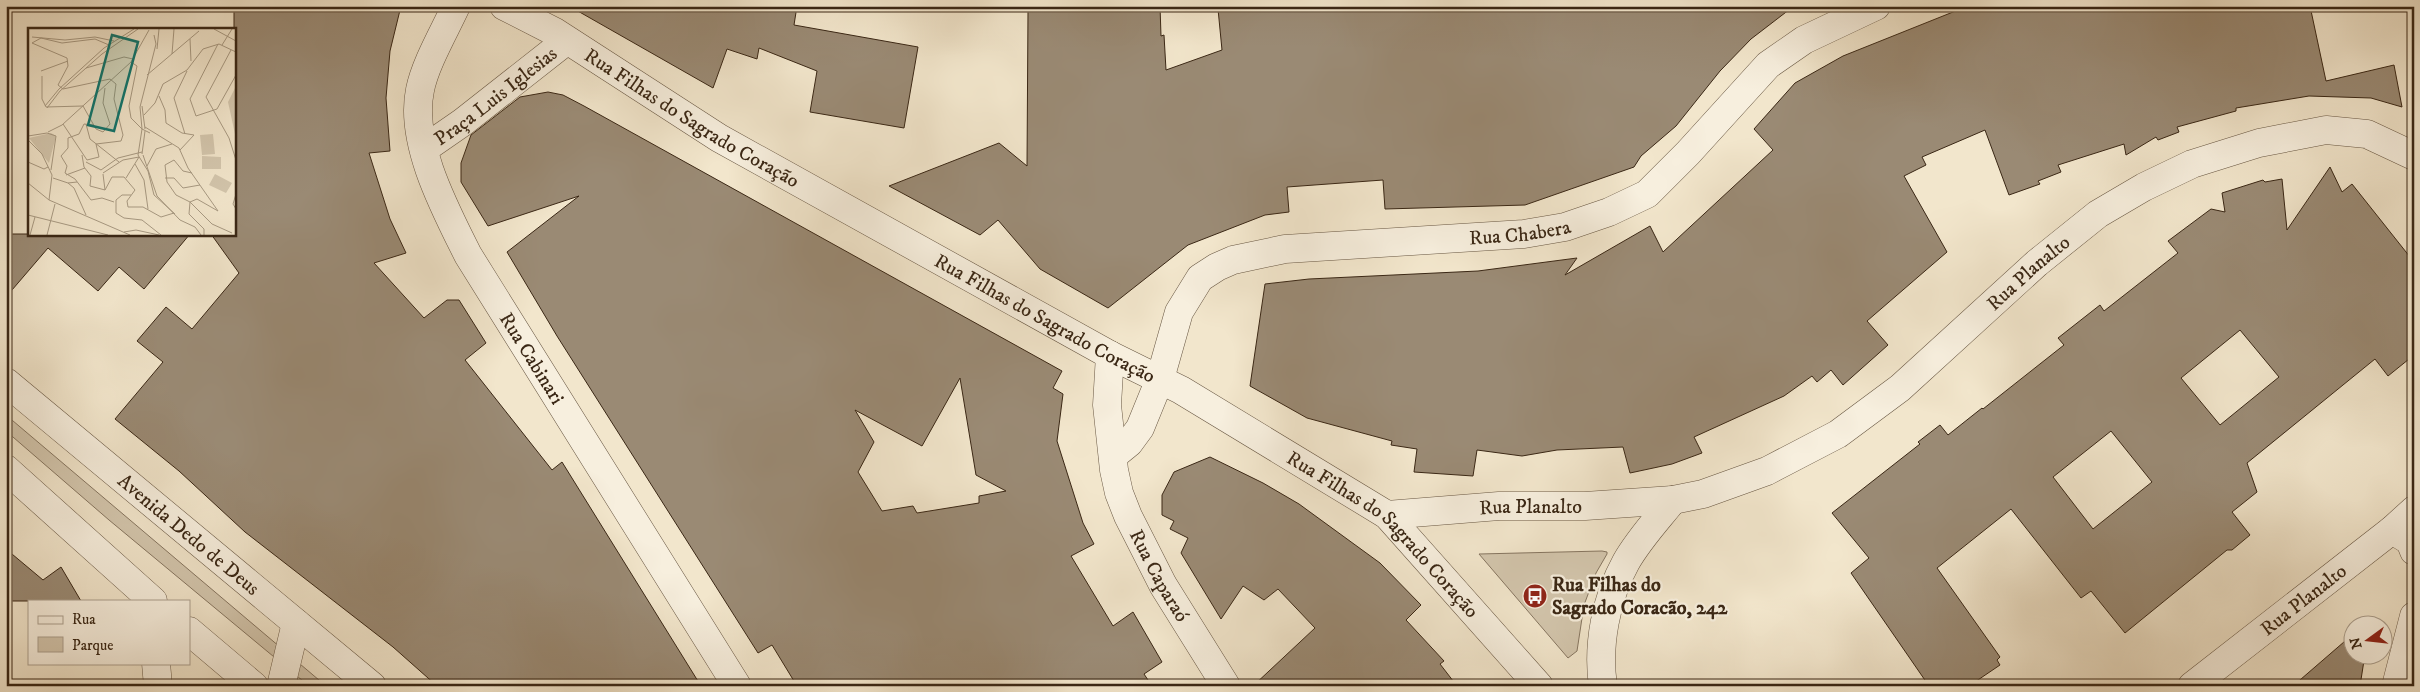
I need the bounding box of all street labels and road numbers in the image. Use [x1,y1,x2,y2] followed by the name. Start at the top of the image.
[430,42,563,152] street label: Praça Luis Iglesias
[579,43,803,194] street label: Rua Filhas do Sagrado Coração
[1468,215,1575,251] street label: Rua Chabera
[1982,230,2076,317] street label: Rua Planalto
[930,249,1159,389] street label: Rua Filhas do Sagrado Coração
[493,308,569,409] street label: Rua Cabinari
[1282,446,1484,624] street label: Rua Filhas do Sagrado Coração
[112,469,264,602] street label: Avenida Dedo de Deus
[1478,495,1582,522] street label: Rua Planalto
[1123,526,1194,627] street label: Rua Caparaó
[2256,559,2352,642] street label: Rua Planalto

